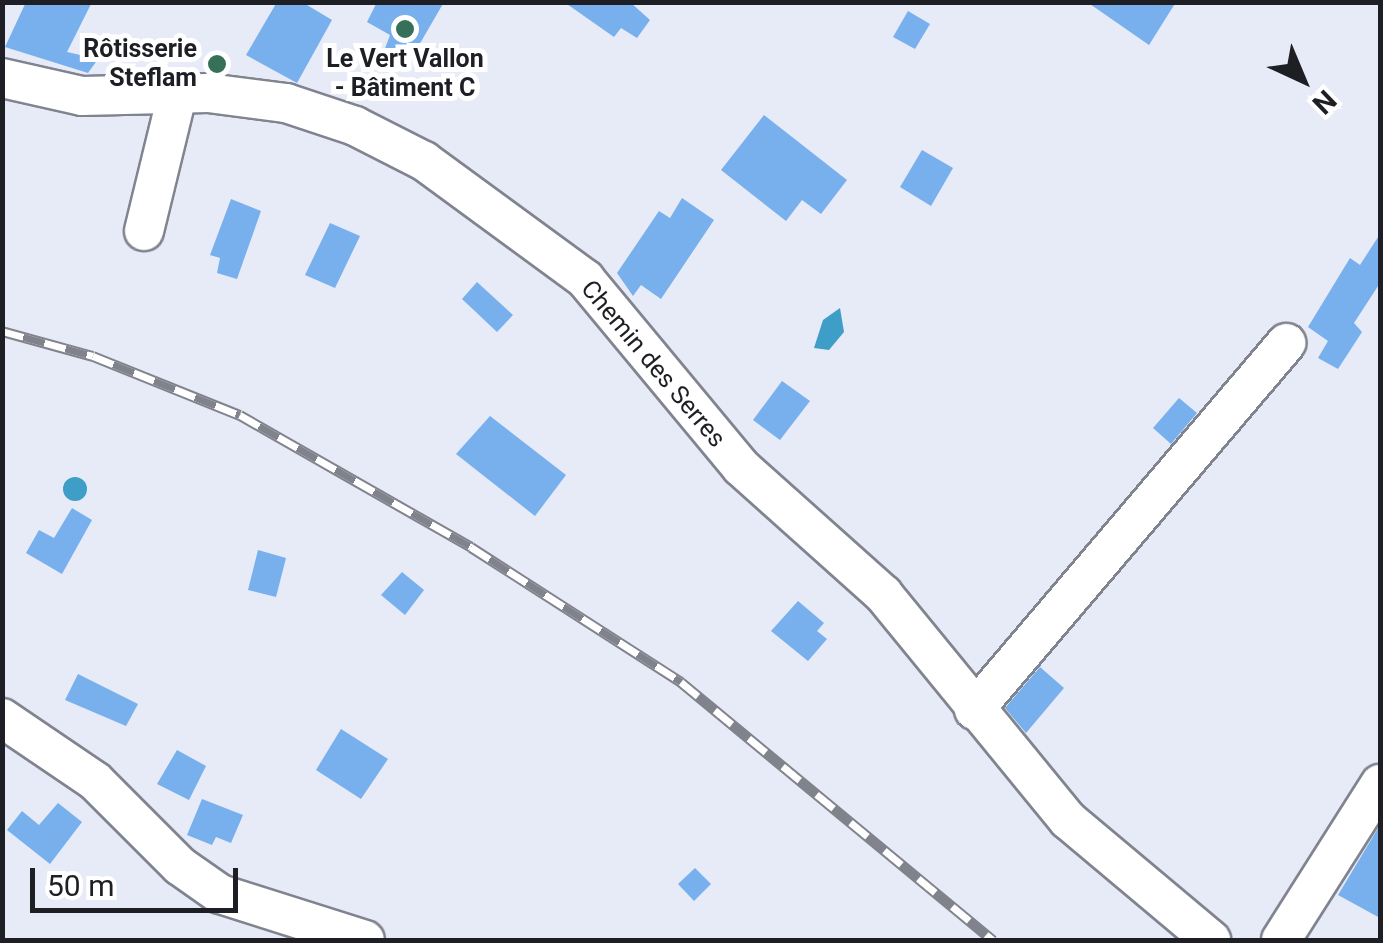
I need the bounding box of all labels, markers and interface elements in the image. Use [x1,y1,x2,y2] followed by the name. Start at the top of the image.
[394,18,416,40] marker: Le Vert Vallon - Bâtiment C
[1253,30,1353,130] north arrow
[83,35,197,94] place label: Rôtisserie Steflam
[326,45,484,104] place label: Le Vert Vallon - Bâtiment C
[206,53,228,75] marker: Rôtisserie Steflam
[1306,83,1343,121] text: N
[574,274,732,454] street label: Chemin des Serres
[35,848,242,910] scale bar
[47,868,114,903] text: 50 m

